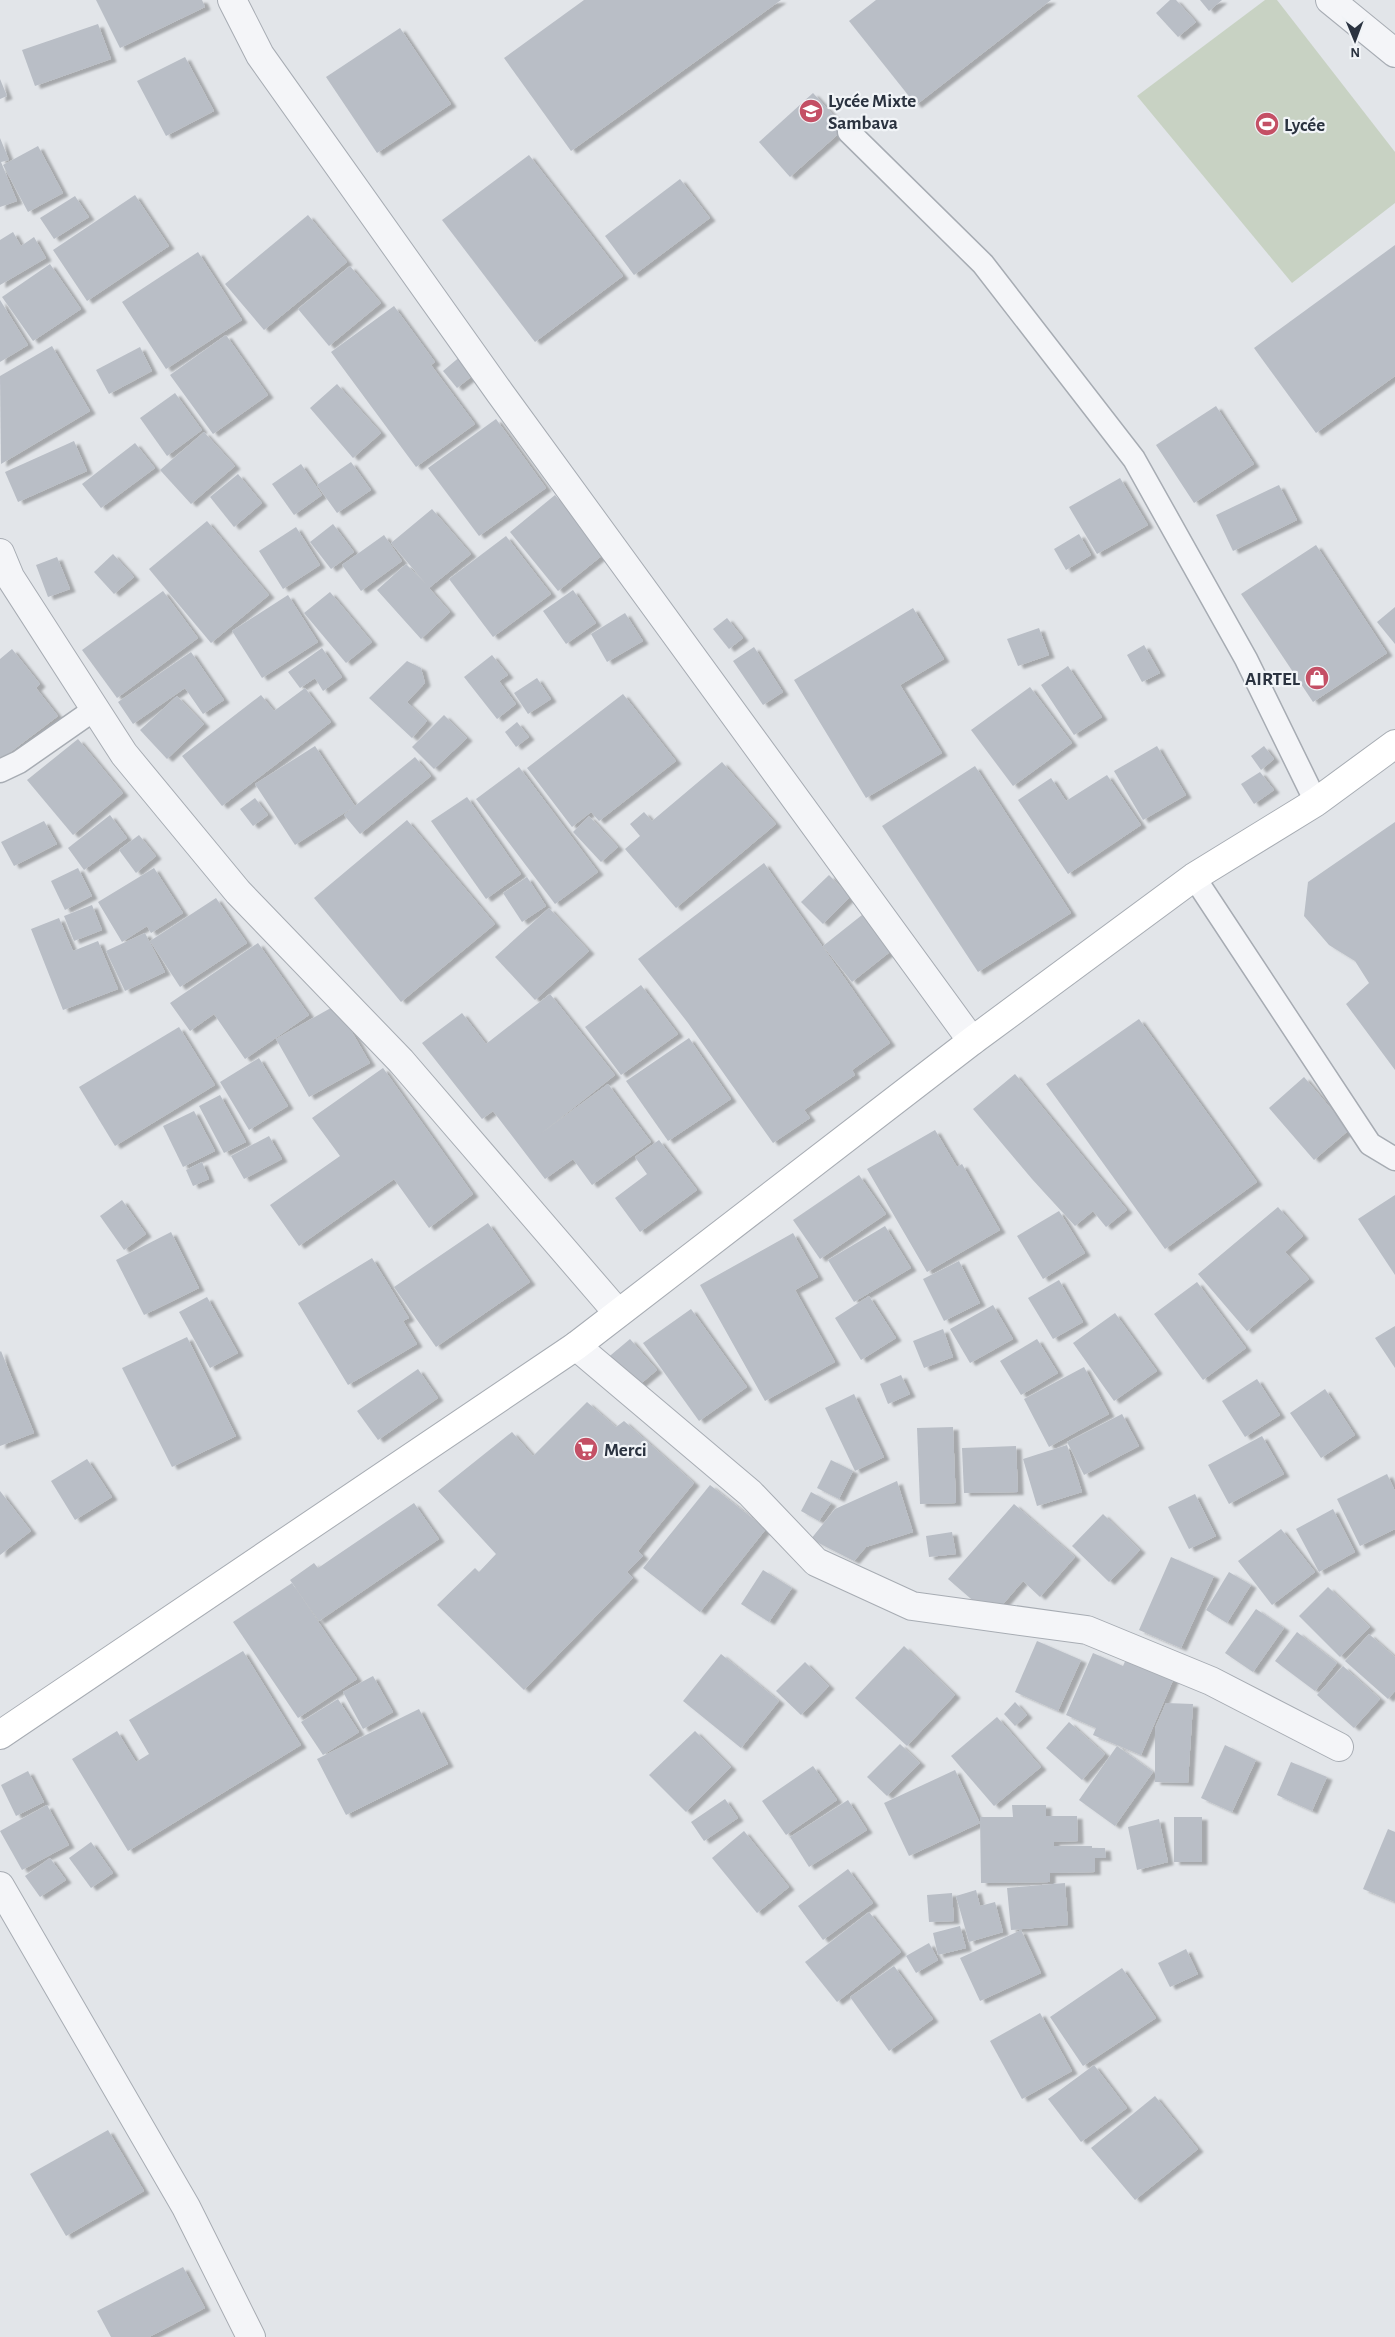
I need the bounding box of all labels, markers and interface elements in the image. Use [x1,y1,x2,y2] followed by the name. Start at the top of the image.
[1330,15,1380,65] north arrow
[1350,45,1360,59] text: N
[828,92,916,133] place label: Lycée Mixte Sambava
[798,98,824,124] school or university icon: Lycée Mixte Sambava
[1254,111,1280,137] sports icon: Lycée
[1284,116,1325,135] place label: Lycée
[1304,665,1330,691] shop icon: AIRTEL
[1245,670,1301,689] place label: AIRTEL
[573,1436,599,1462] supermarket icon: Merci
[604,1441,647,1460] place label: Merci

